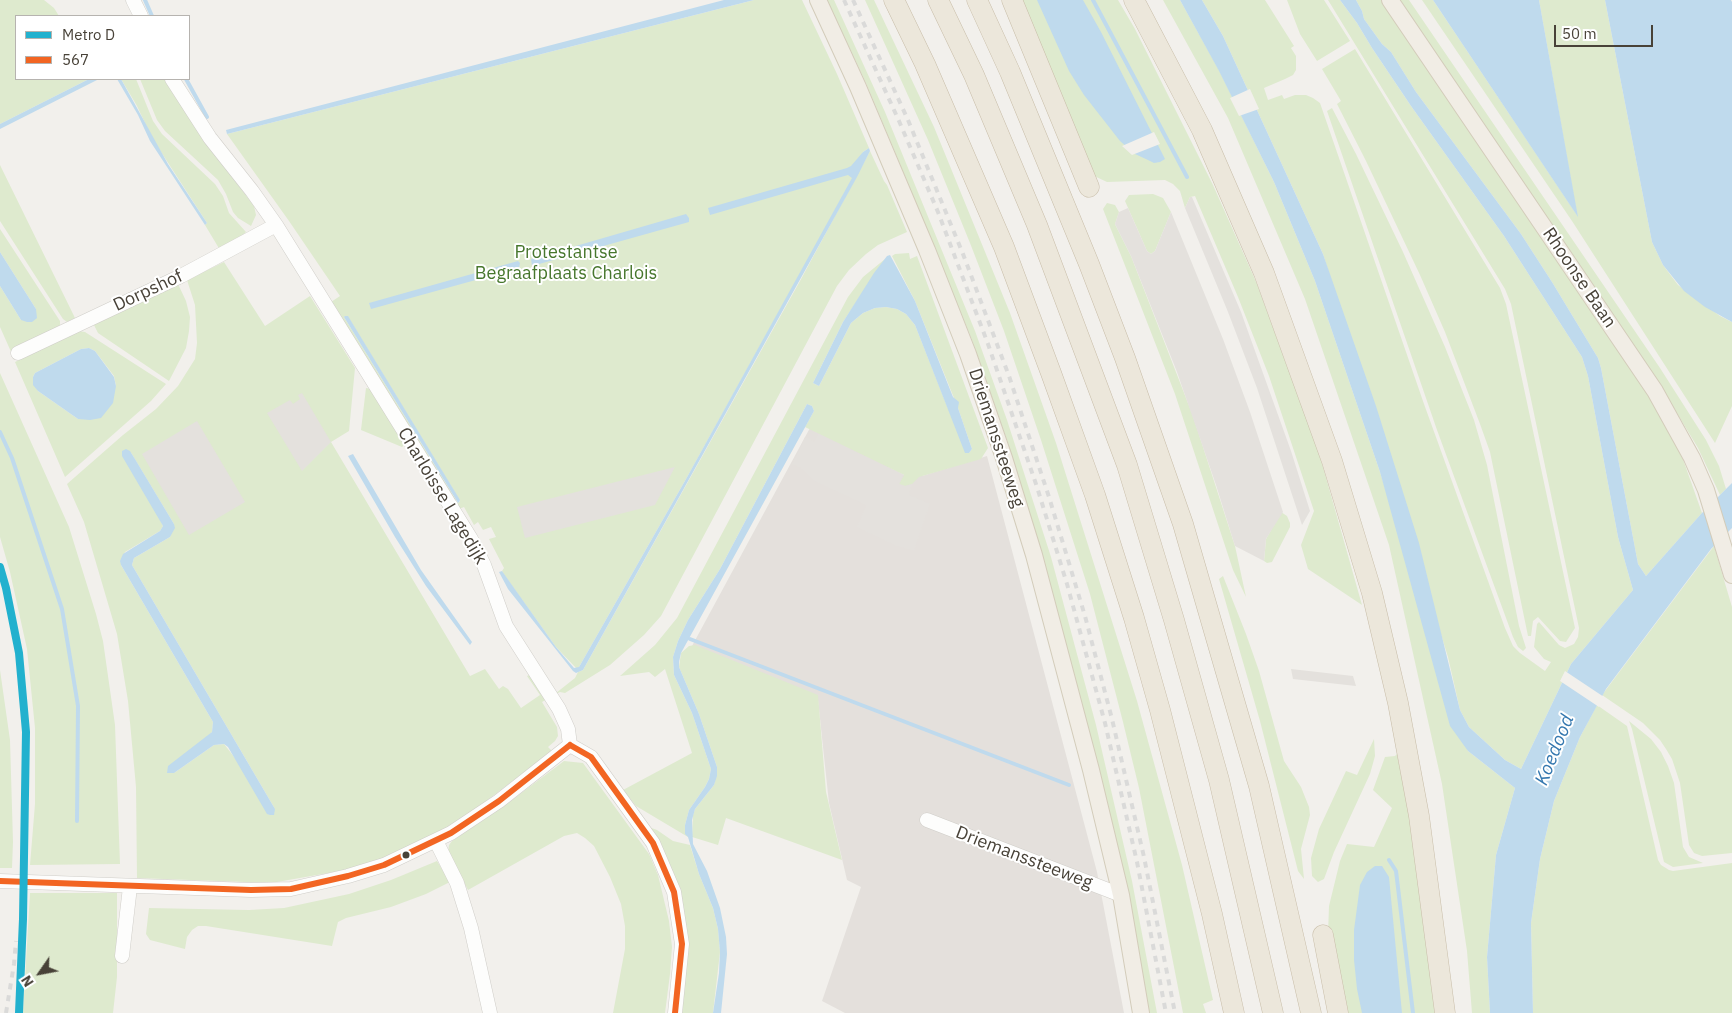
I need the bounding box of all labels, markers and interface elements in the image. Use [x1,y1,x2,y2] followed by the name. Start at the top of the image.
[15,15,190,80] legend
[1557,15,1656,47] scale bar
[1562,24,1597,43] text: 50 m
[62,25,115,44] text: Metro D
[62,50,89,69] text: 567
[1538,224,1620,332] street label: Rhoonse Baan
[475,242,657,284] park label: Protestantse Begraafplaats Charlois
[110,266,186,316] street label: Dorpshof
[963,366,1029,510] street label: Driemanssteeweg
[393,424,491,568] street label: Charloisse Lagedijk
[1531,711,1579,789] water label: Koedood
[952,822,1096,894] street label: Driemanssteeweg
[401,850,411,860] unlabelled marker
[15,948,65,998] north arrow
[17,972,38,990] text: N

